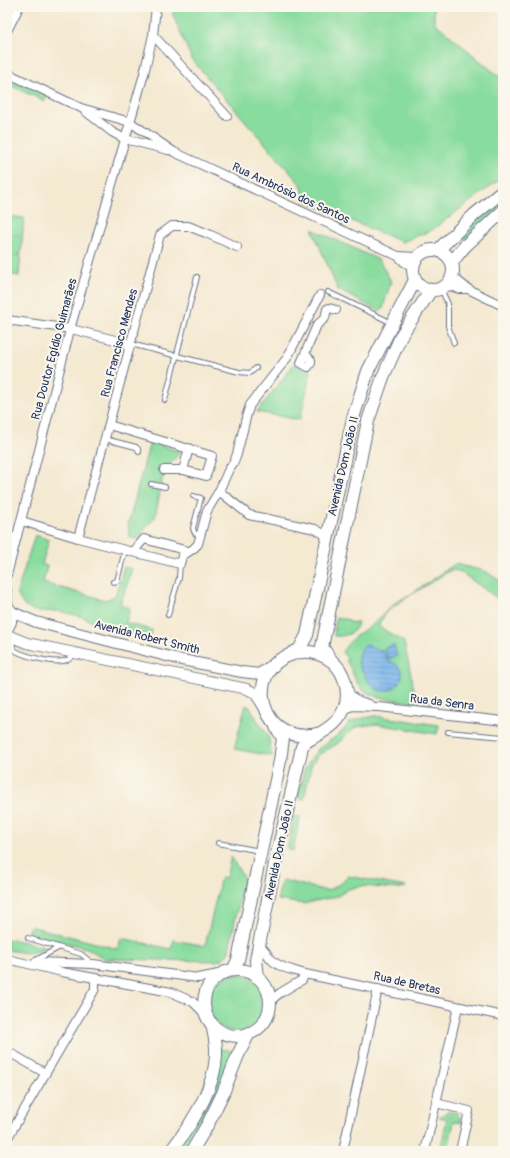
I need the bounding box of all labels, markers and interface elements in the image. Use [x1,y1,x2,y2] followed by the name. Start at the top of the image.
[230,160,353,228] street label: Rua Ambrósio dos Santos
[28,276,81,422] street label: Rua Doutor Egídio Guimarães
[98,287,141,399] street label: Rua Francisco Mendes
[325,415,362,518] street label: Avenida Dom João II
[93,617,202,658] street label: Avenida Robert Smith
[409,691,475,714] street label: Rua da Senra
[262,799,297,902] street label: Avenida Dom João II
[372,969,442,999] street label: Rua de Bretas

